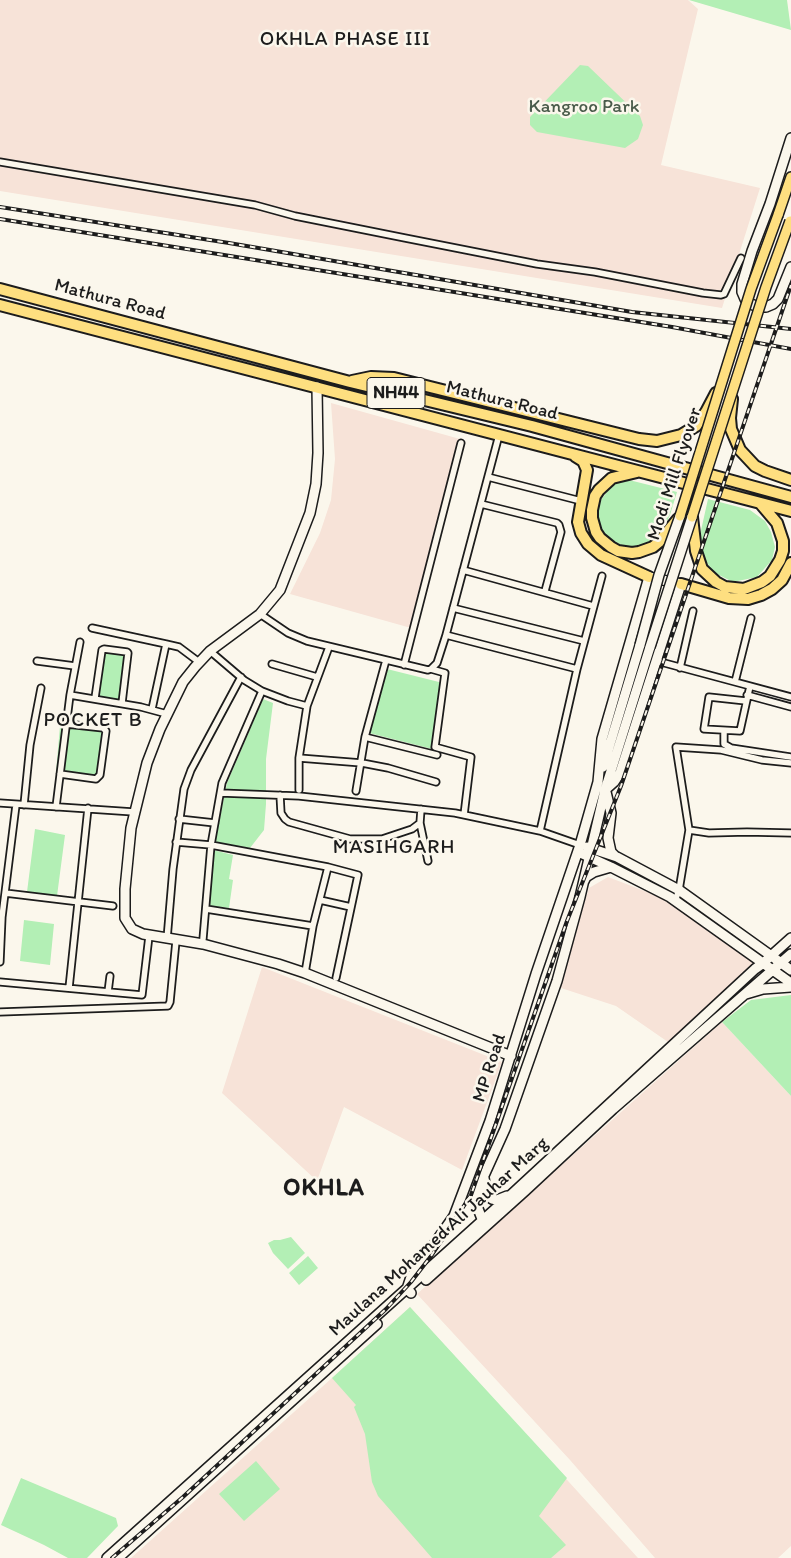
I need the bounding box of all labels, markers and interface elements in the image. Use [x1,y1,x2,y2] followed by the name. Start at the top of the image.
[259,28,431,52] district label: OKHLA PHASE III
[529,96,639,118] park label: Kangroo Park
[52,274,168,326] street label: Mathura Road
[444,376,560,426] street label: Mathura Road
[367,378,425,408] road number: NH44
[643,405,707,543] street label: Modi Mill Flyover
[42,709,144,733] district label: POCKET B
[333,836,455,860] district label: MASIHGARH
[468,1031,512,1105] street label: MP Road
[325,1132,553,1342] street label: Maulana Mohamed Ali Jauhar Marg
[282,1175,366,1203] district label: OKHLA

